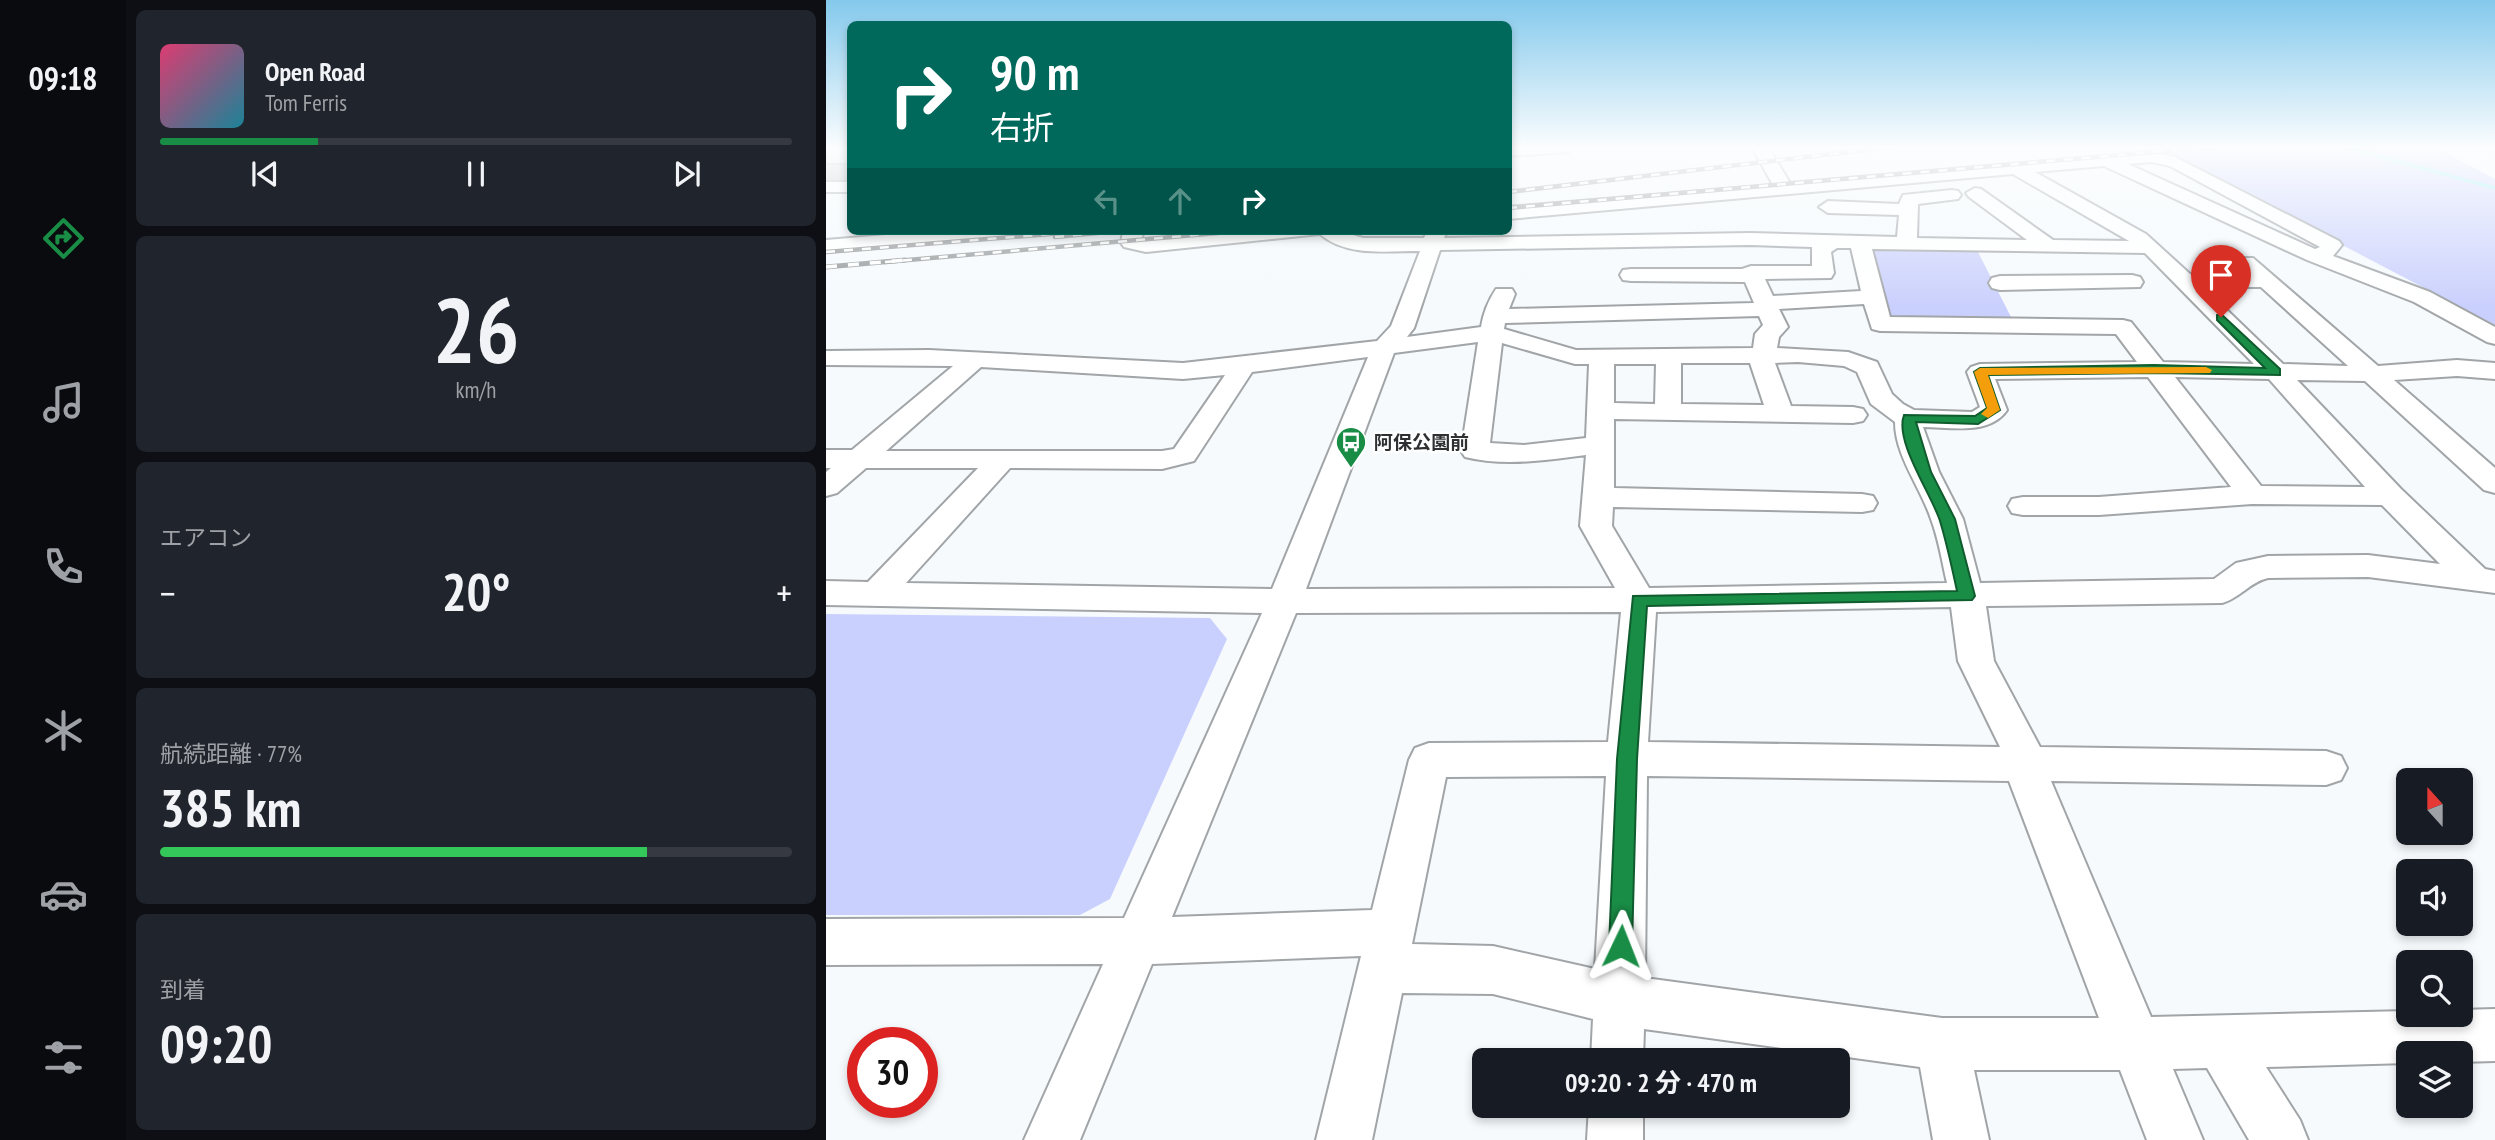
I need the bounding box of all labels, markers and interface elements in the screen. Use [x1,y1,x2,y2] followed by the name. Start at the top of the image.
[990,40,1079,104] text: 90 m
[875,49,966,140] icon: right
[265,55,365,88] text: Open Road
[28,57,98,99] text: 09:18
[265,88,347,117] text: Tom Ferris
[990,106,1054,148] text: 右折
[246,155,284,193] icon: previous
[457,155,495,193] icon: pause
[668,155,706,193] icon: next
[1088,182,1126,220] icon: left
[1161,182,1199,220] icon: ahead
[1234,182,1272,220] icon: right
[39,214,88,263] icon: directions
[2191,245,2251,317] pin
[2202,256,2240,294] icon: arrive
[433,270,520,388] text: 26
[456,375,496,404] text: km/h
[39,378,88,427] icon: music
[1334,425,1368,469] bus stop icon: 阿保公園前
[1374,430,1469,454] place label: 阿保公園前
[160,523,252,552] text: エアコン
[39,542,88,591] icon: phone
[442,558,510,625] text: 20°
[160,568,176,617] text: −
[776,568,792,617] text: +
[39,706,88,755] icon: climate
[160,739,302,768] text: 航続距離 · 77%
[2396,768,2473,845] north arrow
[2396,768,2473,1118] map controls
[160,774,301,841] text: 385 km
[2396,859,2473,936] button: sound
[39,870,88,919] icon: car
[1584,909,1658,983] position arrow
[2396,950,2473,1027] button: search
[160,975,206,1004] text: 到着
[160,1010,272,1077] text: 09:20
[847,1027,938,1118] speed limit sign: 30
[39,1033,88,1082] icon: filters
[2396,1041,2473,1118] button: layers
[1565,1066,1757,1099] text: 09:20 · 2 分 · 470 m

